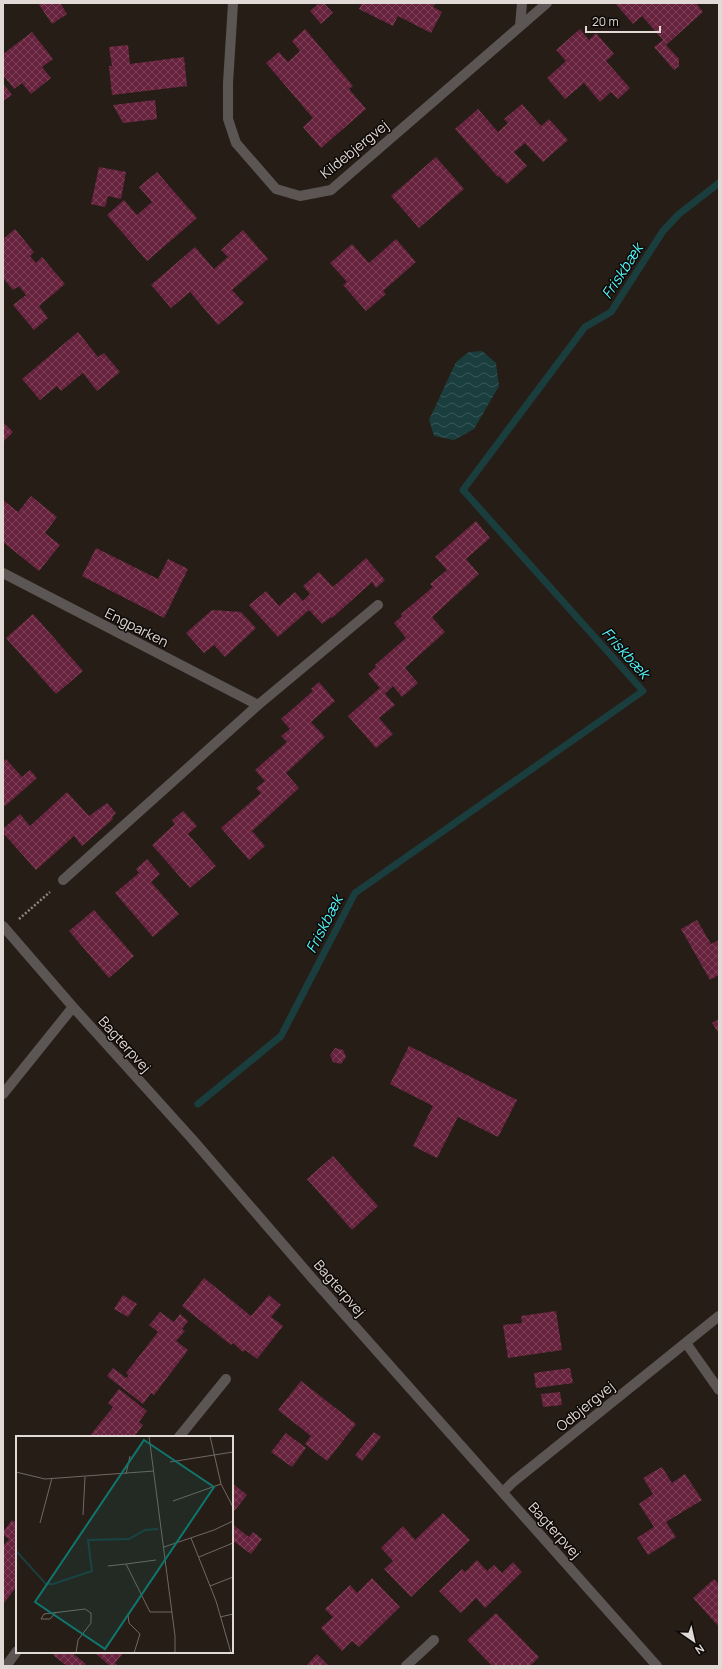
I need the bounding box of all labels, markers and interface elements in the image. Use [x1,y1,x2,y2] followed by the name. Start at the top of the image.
[586,8,660,34] scale bar
[592,13,619,30] text: 20 m
[316,116,392,182] street label: Kildebjergvej
[596,237,649,303] water label: Friskbæk
[102,603,172,651] street label: Engparken
[597,623,656,685] water label: Friskbæk
[301,889,349,956] water label: Friskbæk
[95,1012,155,1076] street label: Bagterpvej
[310,1255,370,1321] street label: Bagterpvej
[552,1377,618,1435] street label: Odbjergvej
[16,1436,233,1653] inset map
[525,1498,585,1562] street label: Bagterpvej
[674,1621,714,1661] north arrow
[692,1641,707,1658] text: N

